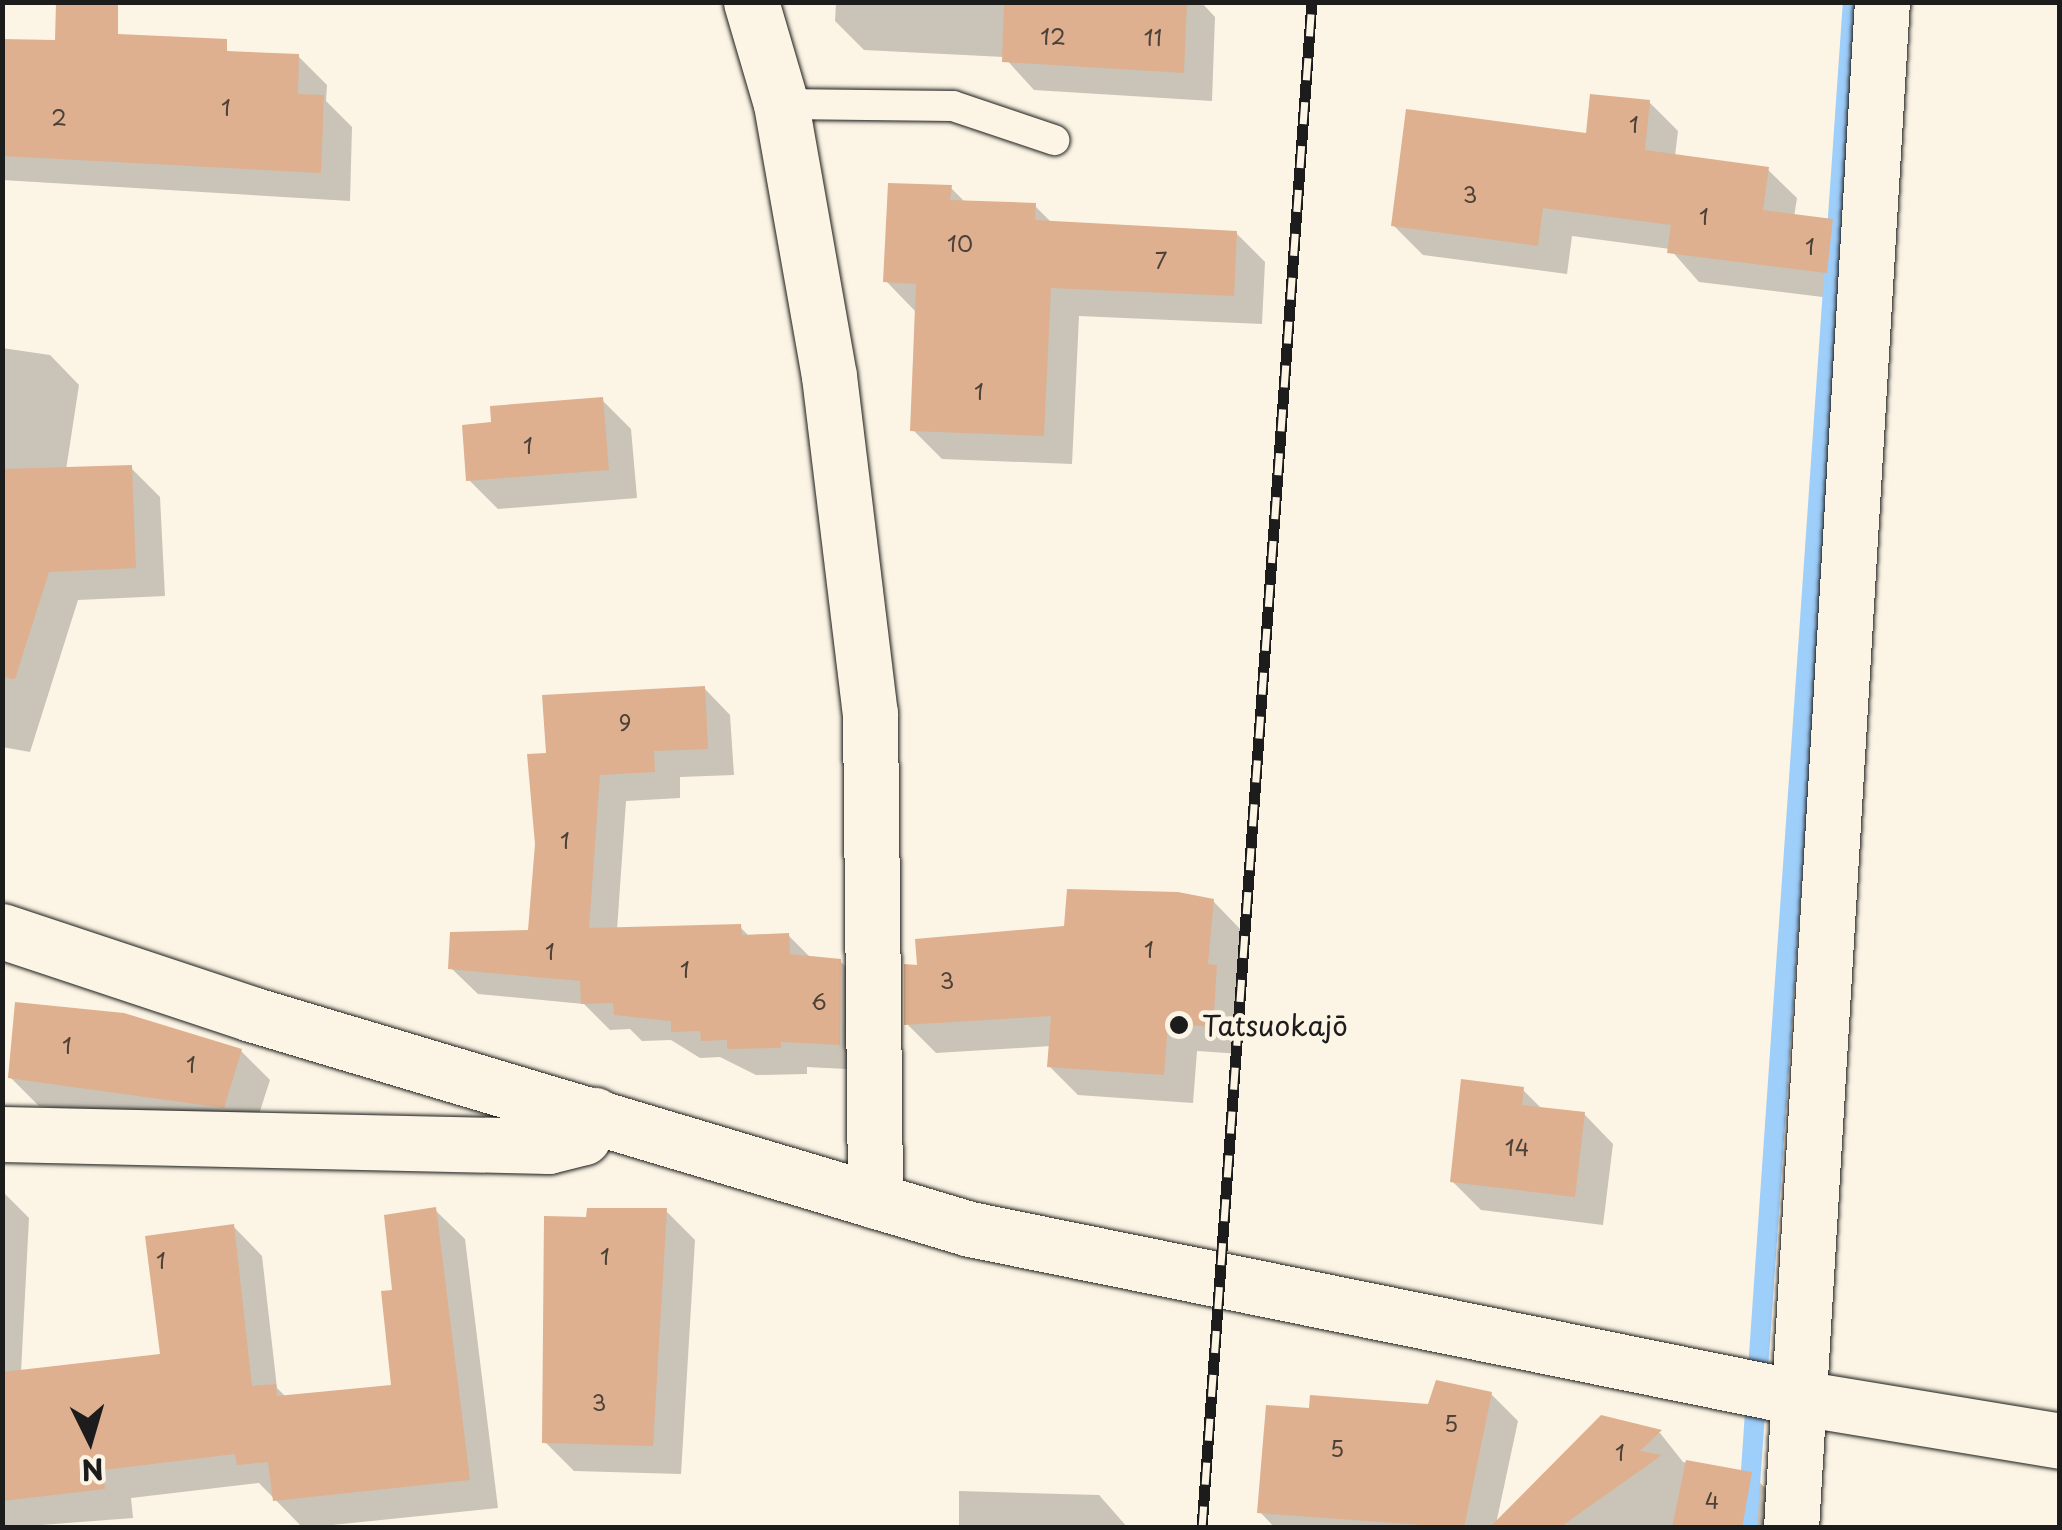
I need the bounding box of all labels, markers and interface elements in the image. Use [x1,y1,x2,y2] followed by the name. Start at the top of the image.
[1040,23,1066,49] house number: 12
[1144,24,1162,50] house number: 11
[221,94,231,120] house number: 1
[51,104,67,130] house number: 2
[1629,111,1639,137] house number: 1
[1463,181,1477,207] house number: 3
[1699,203,1709,229] house number: 1
[947,230,973,256] house number: 10
[1805,233,1815,259] house number: 1
[1155,247,1167,273] house number: 7
[974,378,984,404] house number: 1
[523,432,533,458] house number: 1
[619,709,631,735] house number: 9
[560,827,570,853] house number: 1
[1144,936,1154,962] house number: 1
[545,938,555,964] house number: 1
[680,956,690,982] house number: 1
[940,967,954,993] house number: 3
[811,988,827,1014] house number: 6
[1202,1008,1348,1042] place label: Tatsuokajō
[1166,1012,1192,1038] marker: Tatsuokajō
[62,1032,72,1058] house number: 1
[186,1051,196,1077] house number: 1
[1505,1134,1529,1160] house number: 14
[600,1243,610,1269] house number: 1
[156,1247,166,1273] house number: 1
[592,1389,606,1415] house number: 3
[40,1390,140,1490] north arrow
[1444,1410,1458,1436] house number: 5
[1330,1435,1344,1461] house number: 5
[1615,1439,1625,1465] house number: 1
[80,1448,106,1493] text: N
[1705,1487,1719,1513] house number: 4

